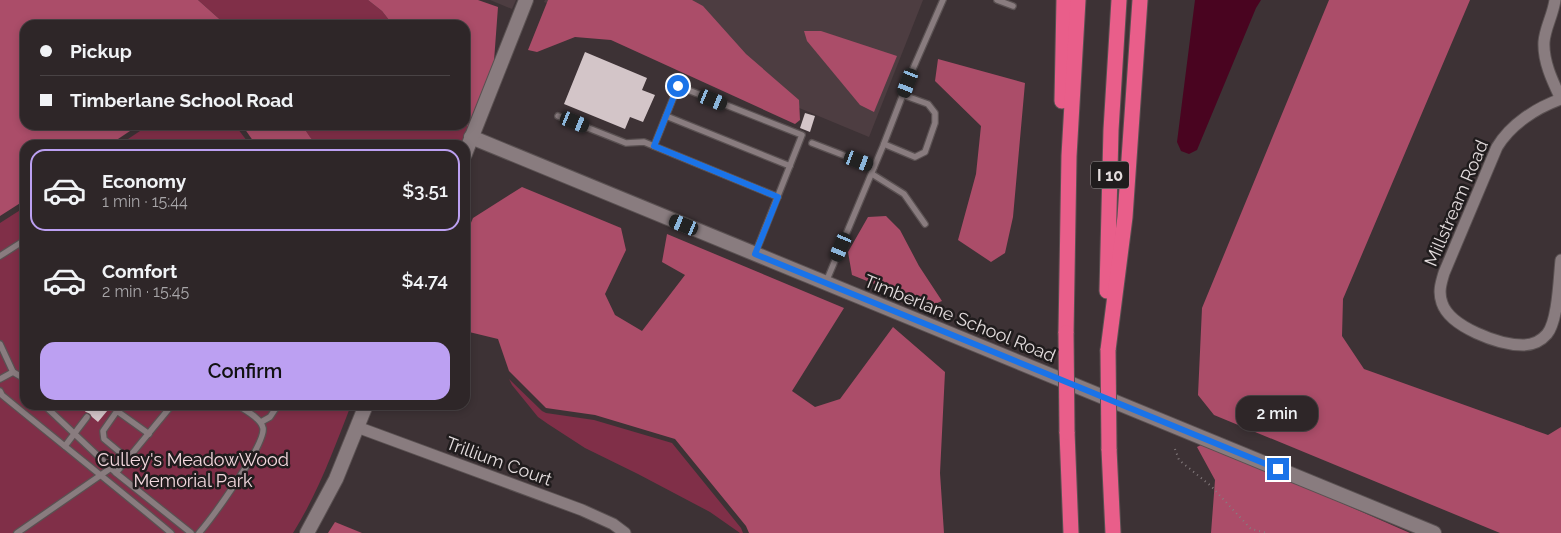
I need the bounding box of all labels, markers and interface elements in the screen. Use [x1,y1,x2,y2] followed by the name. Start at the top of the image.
[70,40,132,62] text: Pickup
[895,66,920,100] car
[667,75,689,97] route start
[696,87,729,113] car
[70,89,293,111] text: Timberlane School Road
[558,109,591,135] car
[1420,137,1492,269] street label: Millstream Road
[842,149,875,173] car
[1091,162,1129,188] road number: I 10
[42,168,87,213] icon: car
[102,170,186,192] text: Economy
[402,179,448,201] text: $3.51
[102,192,188,211] text: 1 min · 15:44
[667,212,700,238] car
[828,230,853,264] car
[42,258,87,303] icon: car
[102,260,177,282] text: Comfort
[401,269,448,291] text: $4.74
[861,270,1059,366] street label: Timberlane School Road
[102,282,189,301] text: 2 min · 15:45
[40,342,450,400] button: Confirm
[1237,396,1319,432] callout: 2 min
[1257,404,1298,423] text: 2 min
[443,432,555,490] street label: Trillium Court
[97,449,289,491] park label: Culley's MeadowWood Memorial Park
[1267,458,1289,480] route end

